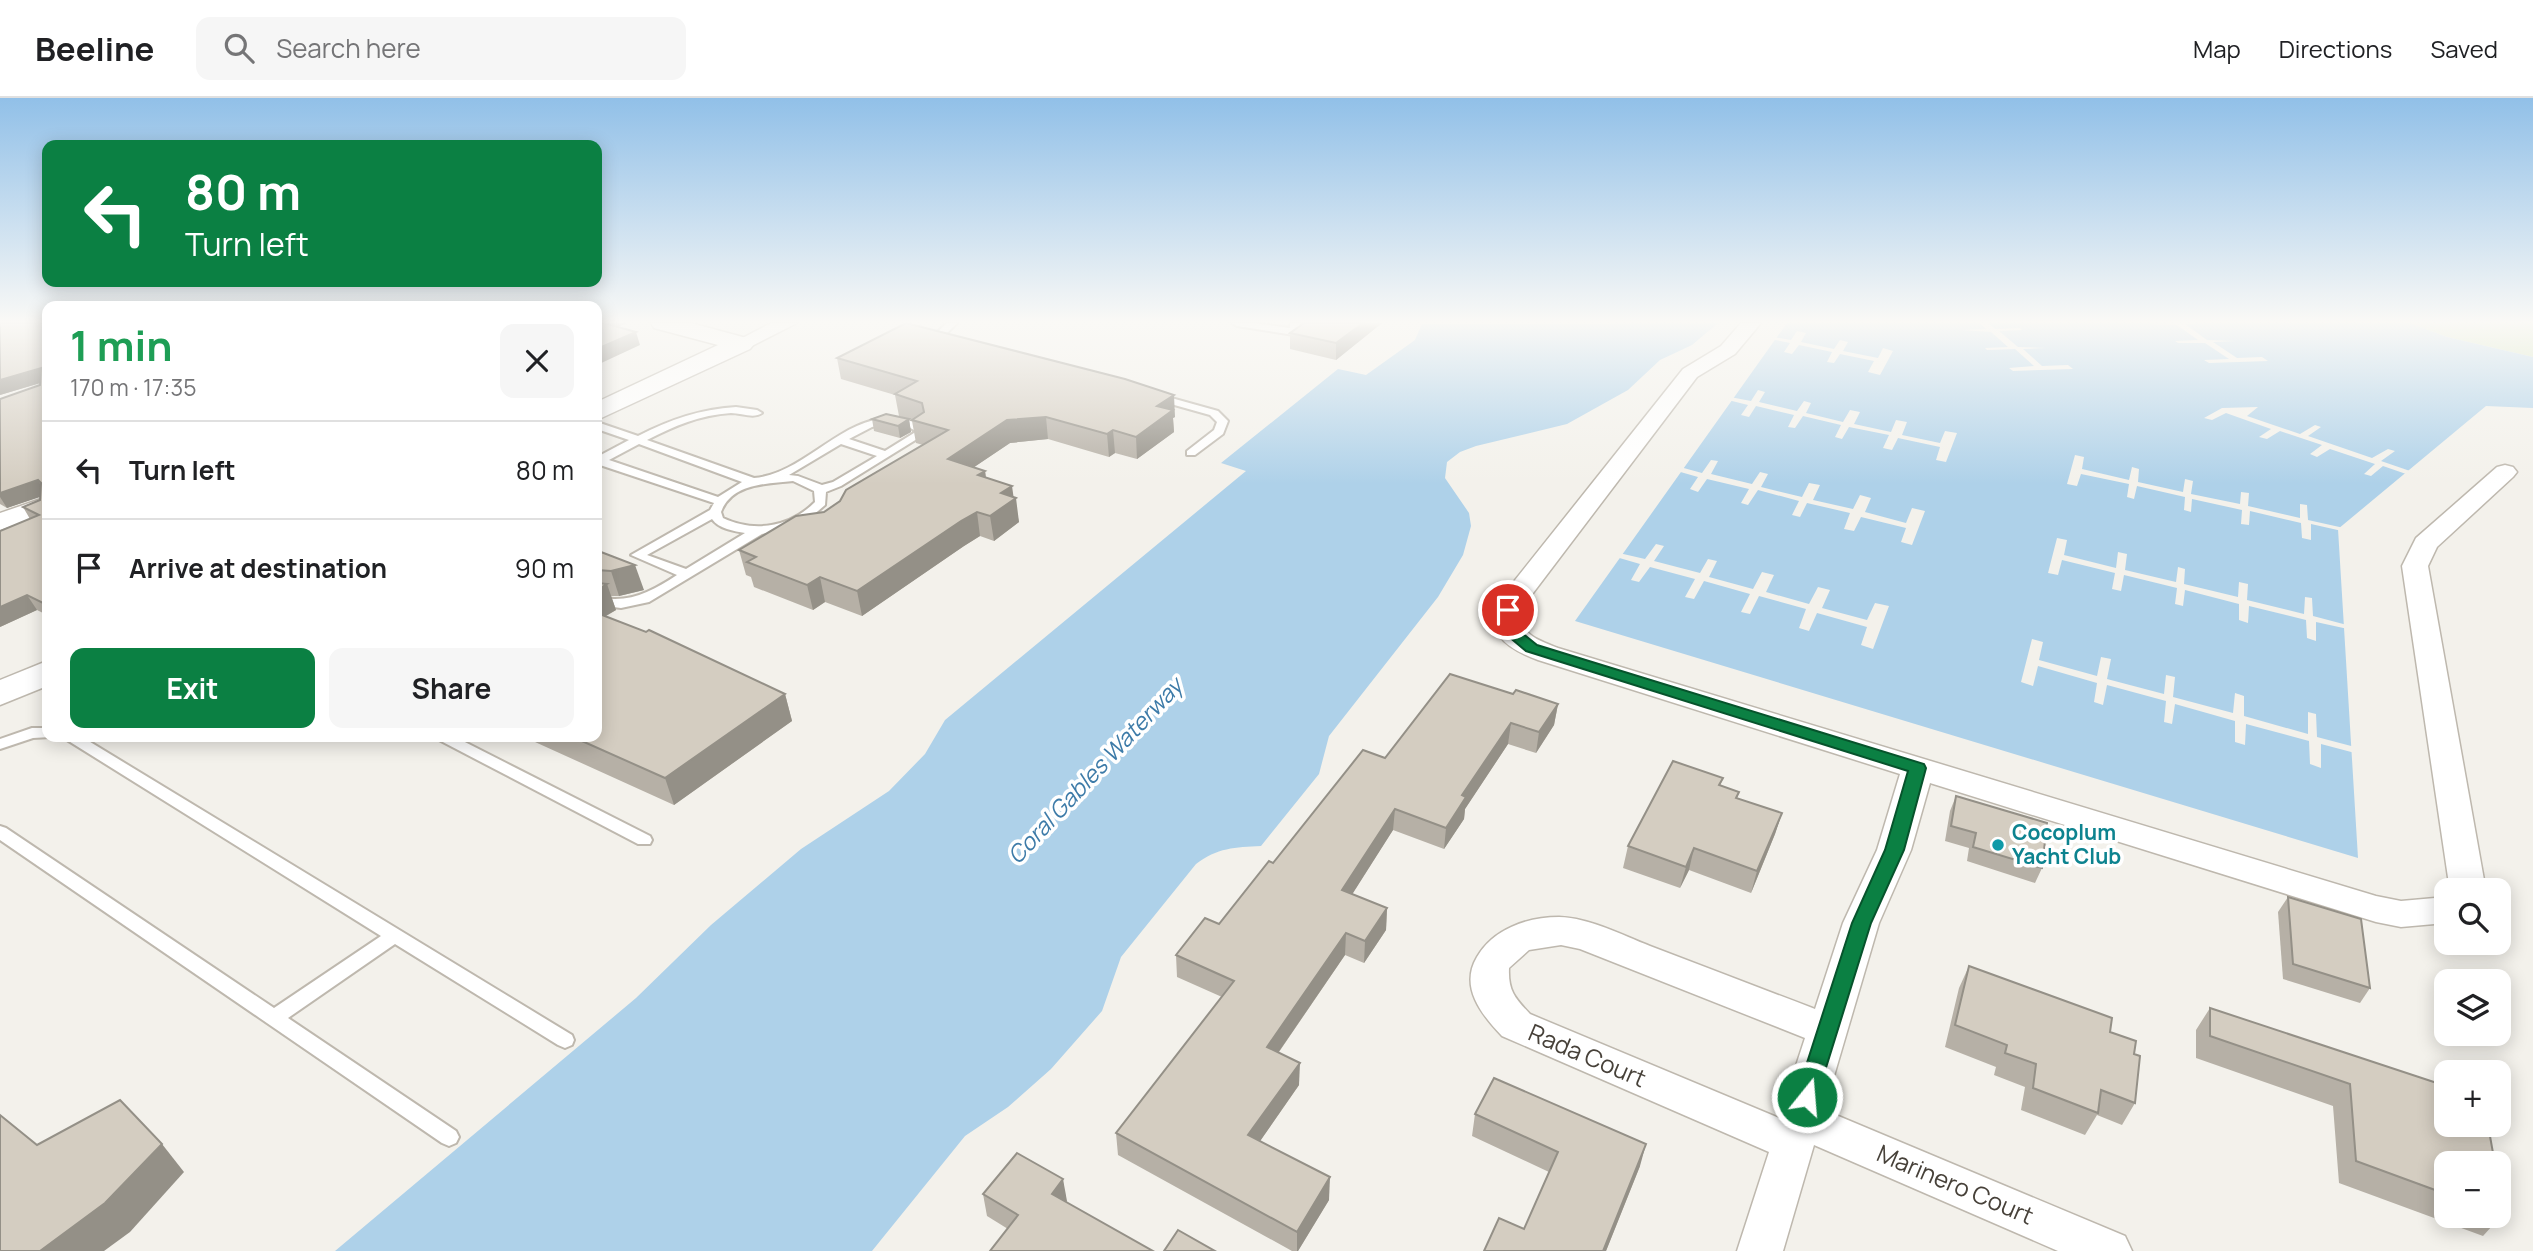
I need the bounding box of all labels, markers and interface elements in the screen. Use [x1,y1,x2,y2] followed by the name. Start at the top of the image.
[196,17,686,80] search box
[35,26,154,71] text: Beeline
[220,29,258,67] icon: search
[276,30,421,66] text: Search here
[2193,32,2241,65] text: Map
[2279,32,2392,65] text: Directions
[2430,32,2498,65] text: Saved
[185,158,301,225] text: 80 m
[70,168,161,259] icon: left
[185,222,309,266] text: Turn left
[70,316,173,374] text: 1 min
[500,324,574,398] button: close
[70,371,196,403] text: 170 m · 17:35
[70,451,108,489] icon: left
[129,452,236,488] text: Turn left
[516,452,574,488] text: 80 m
[70,549,108,587] icon: arrive
[129,550,387,586] text: Arrive at destination
[515,550,574,586] text: 90 m
[1478,580,1538,640] pin
[1489,591,1527,629] icon: arrive
[70,648,315,728] button: Exit
[329,648,574,728] button: Share
[999,668,1191,870] water label: Coral Gables Waterway
[2012,818,2121,870] place label: Cocoplum Yacht Club
[1990,837,2006,853] marker: Cocoplum Yacht Club
[2434,878,2511,1228] map controls
[2434,878,2511,955] button: search
[2434,969,2511,1046] button: layers
[1524,1015,1651,1094] street label: Rada Court
[1770,1060,1844,1134] position arrow
[2434,1060,2511,1137] button: +
[1872,1136,2039,1231] street label: Marinero Court
[2434,1151,2511,1228] button: −

